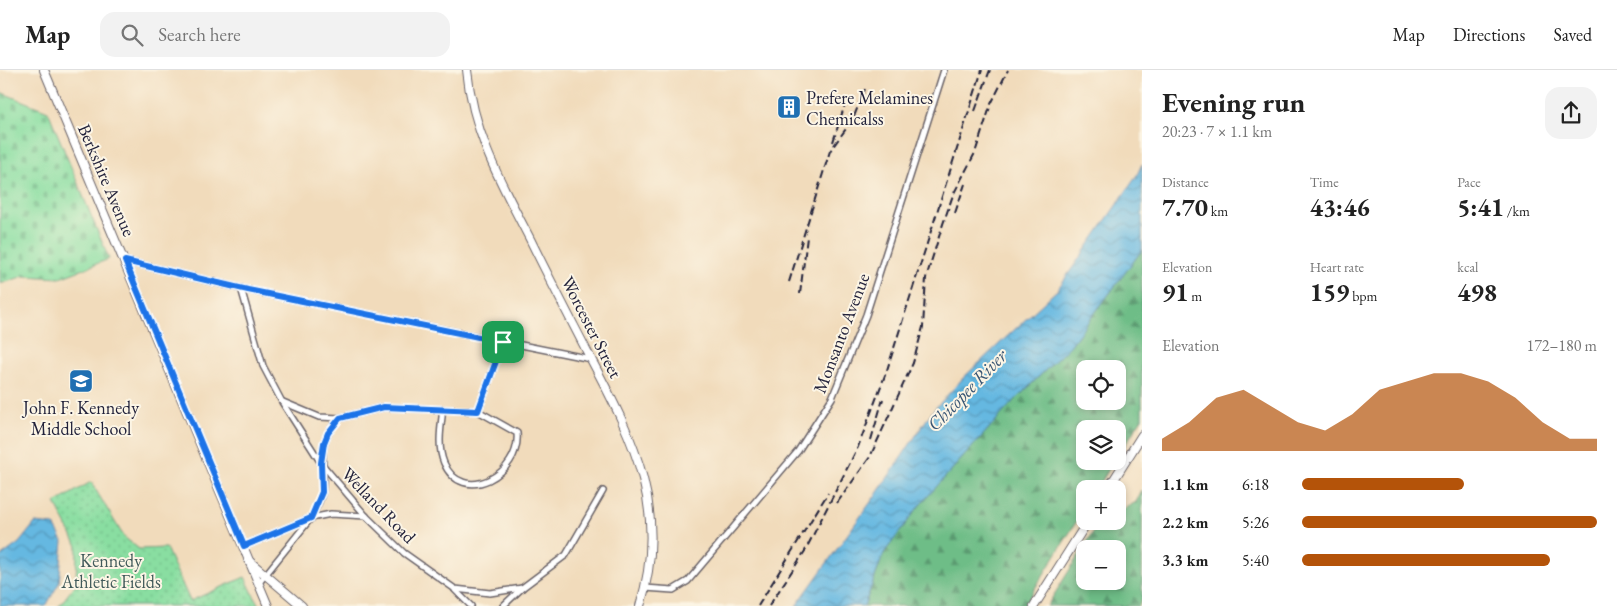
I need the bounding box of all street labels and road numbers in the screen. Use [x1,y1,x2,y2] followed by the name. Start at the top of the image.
[73,120,141,240] street label: Berkshire Avenue
[808,270,874,396] street label: Monsanto Avenue
[557,272,628,382] street label: Worcester Street
[337,462,422,549] street label: Welland Road

